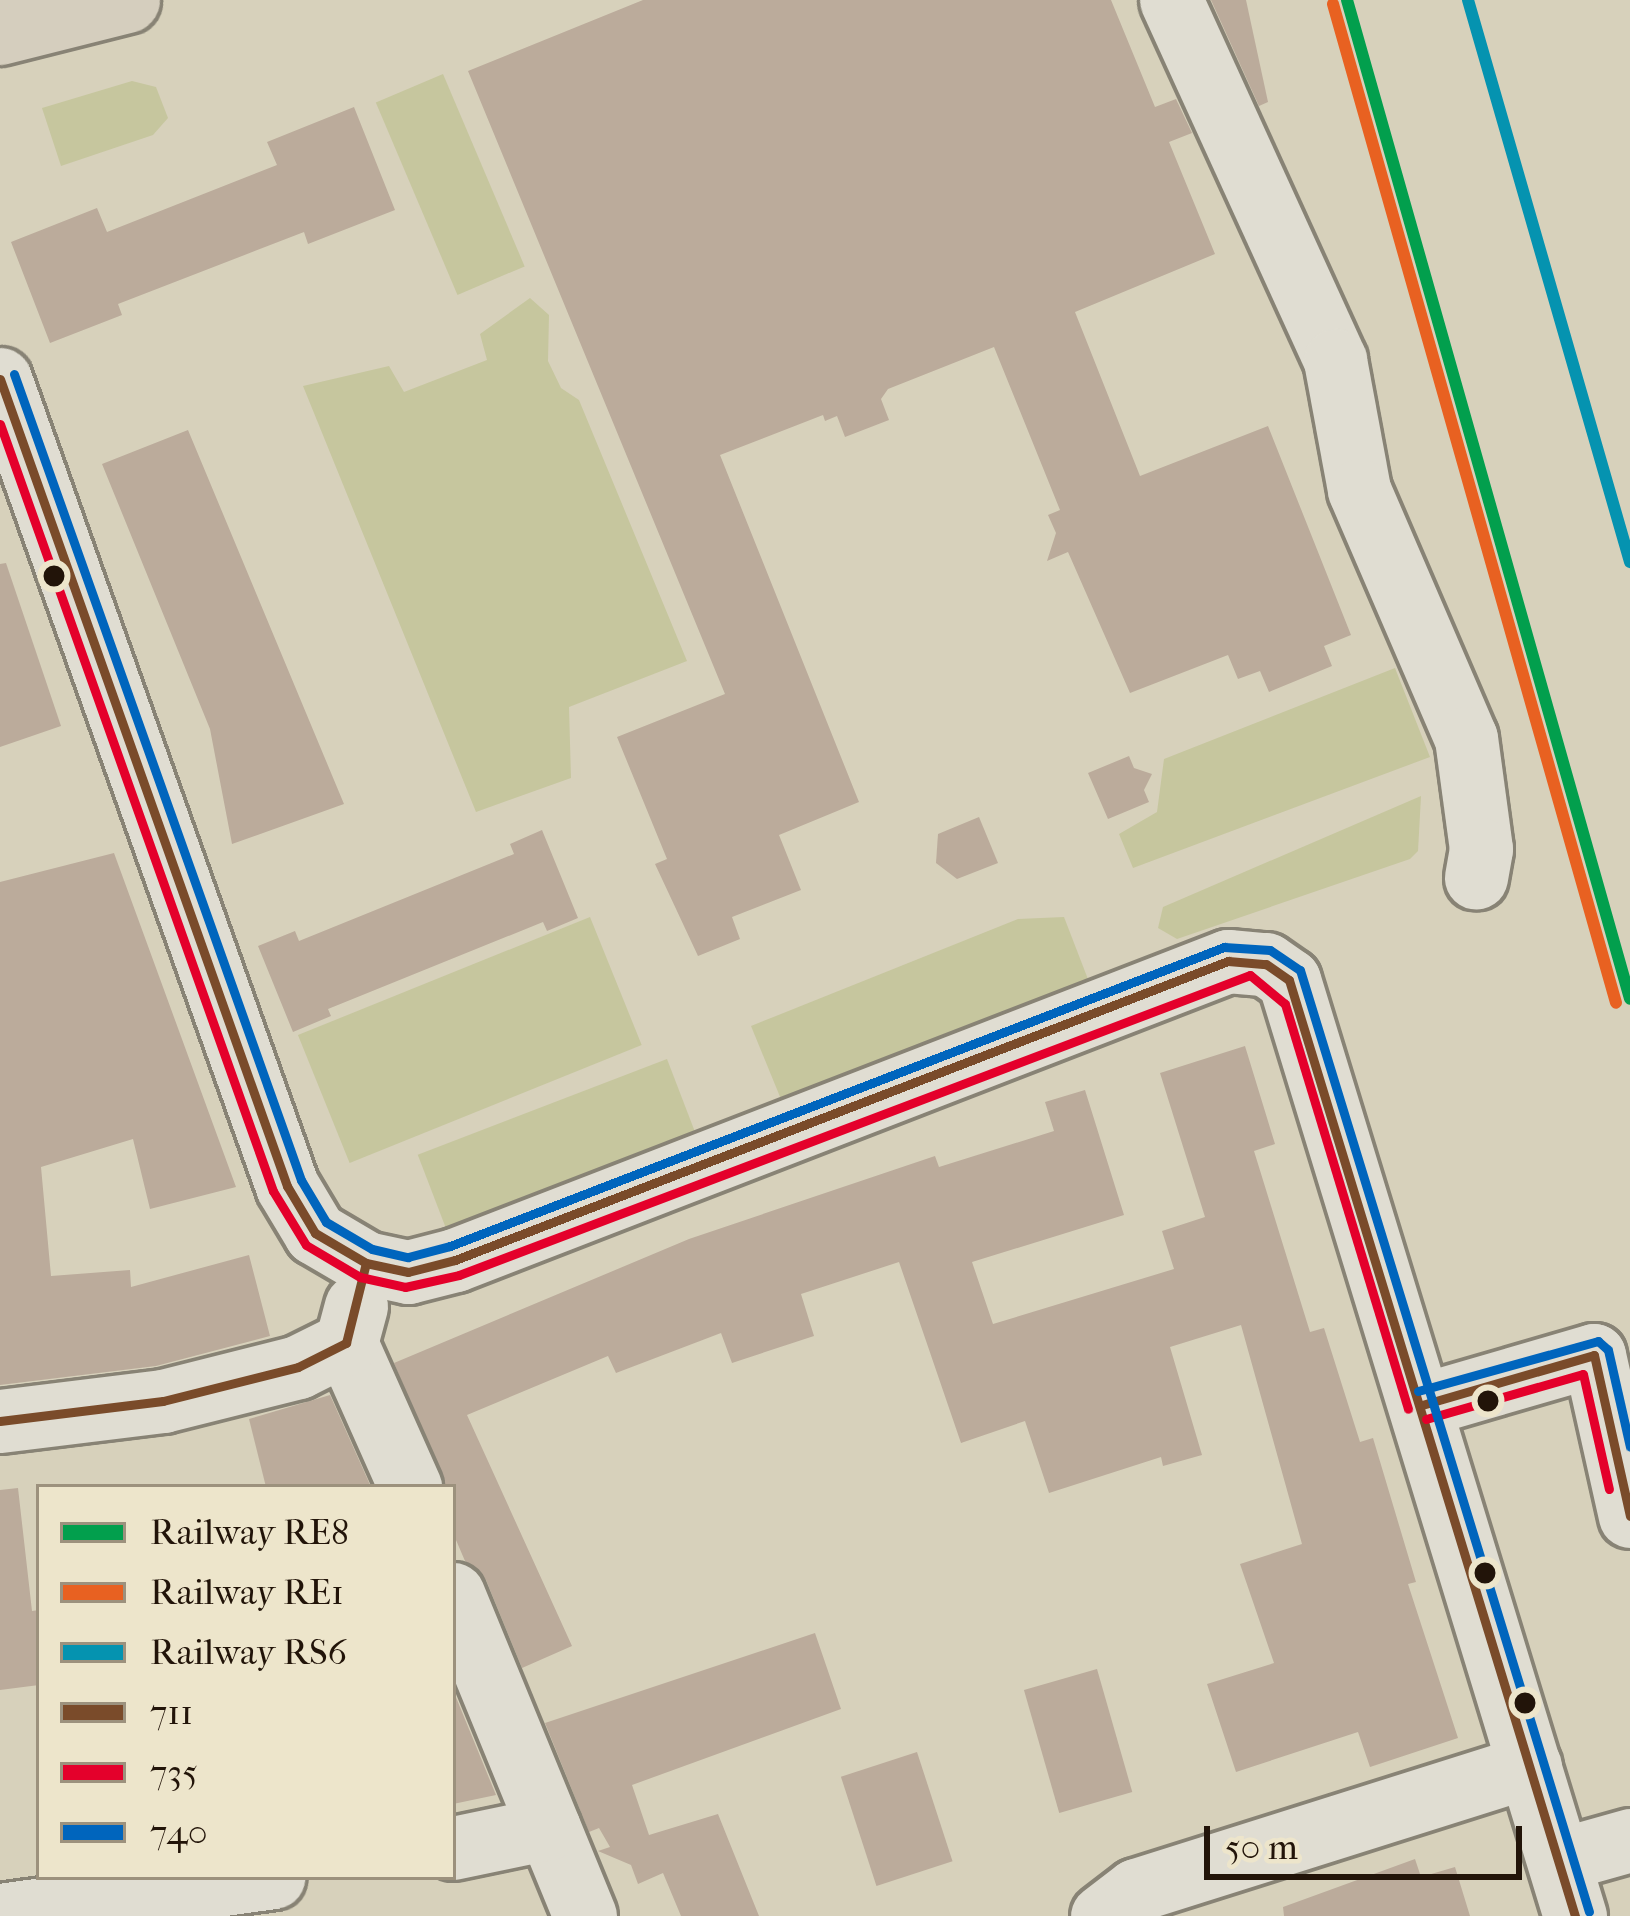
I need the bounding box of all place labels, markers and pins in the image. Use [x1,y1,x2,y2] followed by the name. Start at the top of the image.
[43,565,65,587] unlabelled marker
[1477,1390,1499,1412] unlabelled marker
[1474,1562,1496,1584] unlabelled marker
[1514,1692,1536,1714] unlabelled marker

